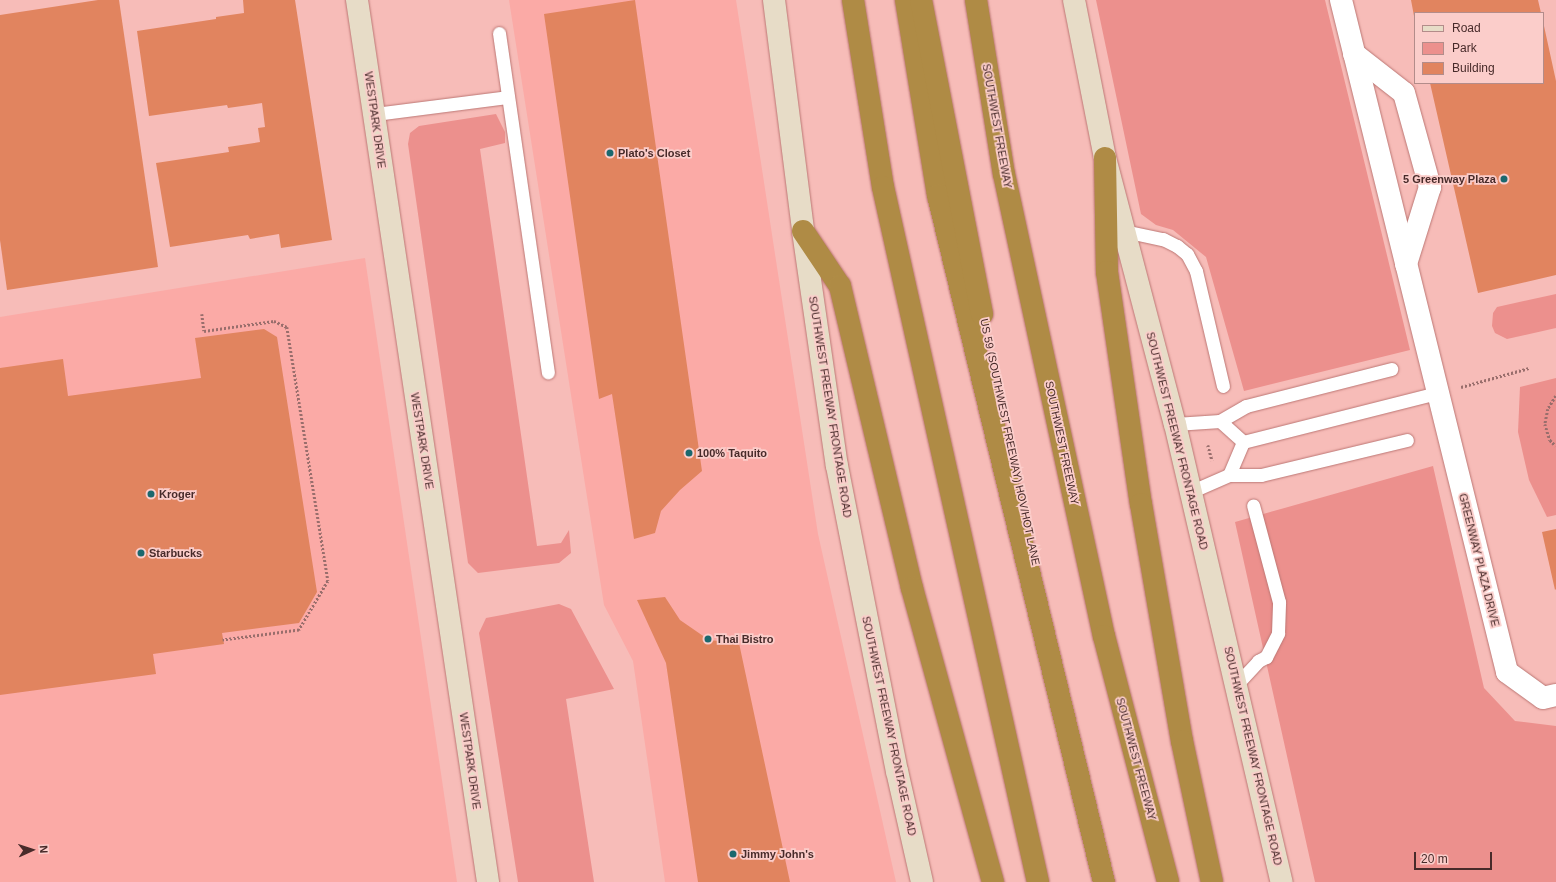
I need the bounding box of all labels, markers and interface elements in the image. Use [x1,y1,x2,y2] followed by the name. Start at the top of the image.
[1414,12,1544,84] legend
[1452,21,1481,35] text: Road
[1452,41,1477,55] text: Park
[1452,61,1495,75] text: Building
[980,63,1014,189] street label: SOUTHWEST FREEWAY
[362,71,388,169] street label: WESTPARK DRIVE
[618,146,690,160] place label: Plato's Closet
[605,148,615,158] marker: Plato's Closet
[1403,172,1496,186] place label: 5 Greenway Plaza
[1499,174,1509,184] marker: 5 Greenway Plaza
[806,295,854,519] street label: SOUTHWEST FREEWAY FRONTAGE ROAD
[977,317,1043,567] street label: US 59 (SOUTHWEST FREEWAY) HOV/HOT LANE
[1143,330,1211,552] street label: SOUTHWEST FREEWAY FRONTAGE ROAD
[1042,380,1082,506] street label: SOUTHWEST FREEWAY
[408,392,436,490] street label: WESTPARK DRIVE
[697,446,767,460] place label: 100% Taquito
[684,448,694,458] marker: 100% Taquito
[159,487,195,501] place label: Kroger
[146,489,156,499] marker: Kroger
[1456,492,1502,628] street label: GREENWAY PLAZA DRIVE
[149,546,202,560] place label: Starbucks
[136,548,146,558] marker: Starbucks
[859,615,919,837] street label: SOUTHWEST FREEWAY FRONTAGE ROAD
[716,632,773,646] place label: Thai Bistro
[703,634,713,644] marker: Thai Bistro
[1221,645,1285,867] street label: SOUTHWEST FREEWAY FRONTAGE ROAD
[1113,696,1159,822] street label: SOUTHWEST FREEWAY
[457,712,483,810] street label: WESTPARK DRIVE
[12,830,52,870] north arrow
[1416,844,1494,870] scale bar
[38,845,50,854] text: N
[741,847,814,861] place label: Jimmy John's
[728,849,738,859] marker: Jimmy John's
[1421,852,1448,866] text: 20 m

